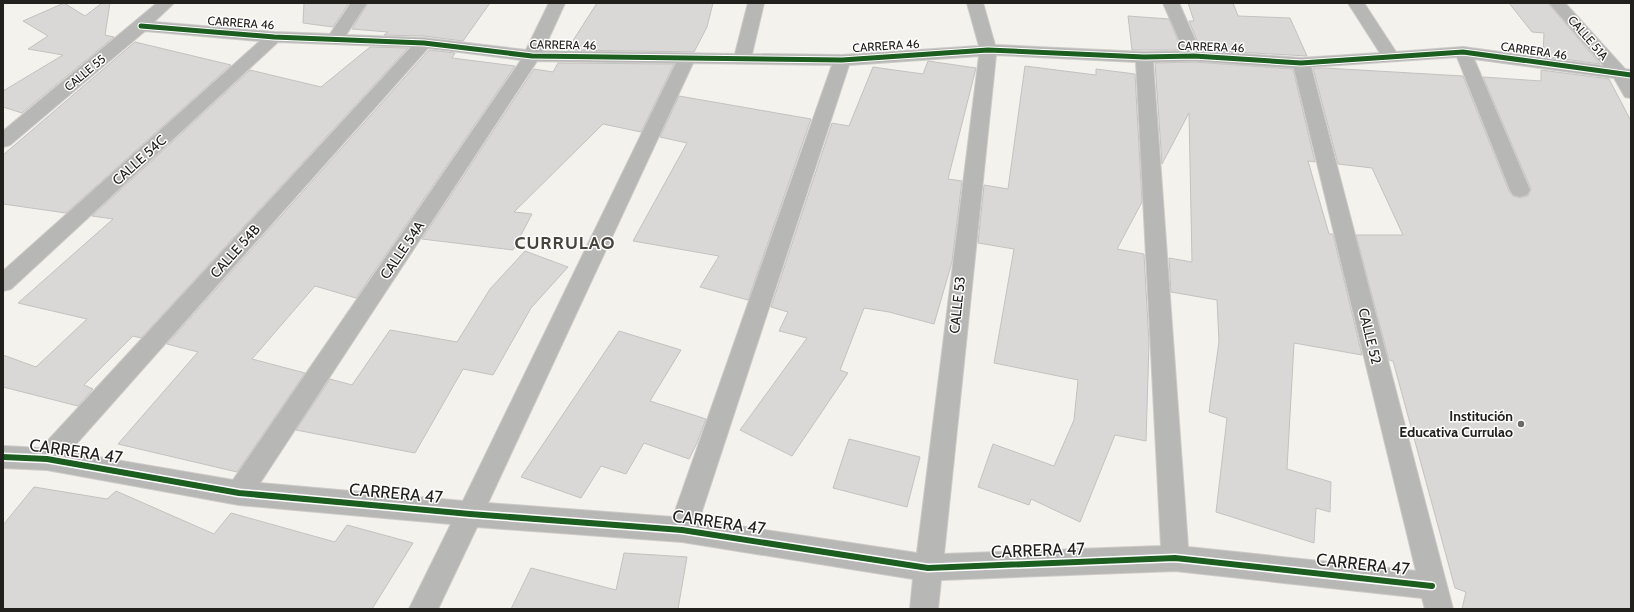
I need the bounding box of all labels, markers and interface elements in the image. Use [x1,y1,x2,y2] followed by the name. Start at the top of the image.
[1565,12,1612,63] street label: CALLE 51A
[207,13,275,32] street label: CARRERA 46
[529,36,597,53] street label: CARRERA 46
[852,36,920,55] street label: CARRERA 46
[1177,38,1245,55] street label: CARRERA 46
[1500,38,1568,63] street label: CARRERA 46
[61,51,108,94] street label: CALLE 55
[108,131,170,189] street label: CALLE 54C
[376,217,428,283] street label: CALLE 54A
[206,220,264,282] street label: CALLE 54B
[514,232,616,254] district label: CURRULAO
[945,276,969,334] street label: CALLE 53
[1354,306,1386,366] street label: CALLE 52
[1399,407,1513,441] place label: Institución Educativa Currulao
[1516,419,1526,429] marker: Institución Educativa Currulao
[28,435,124,467] street label: CARRERA 47
[348,479,444,507] street label: CARRERA 47
[671,506,767,538] street label: CARRERA 47
[991,538,1086,562] street label: CARRERA 47
[1315,549,1411,579] street label: CARRERA 47

